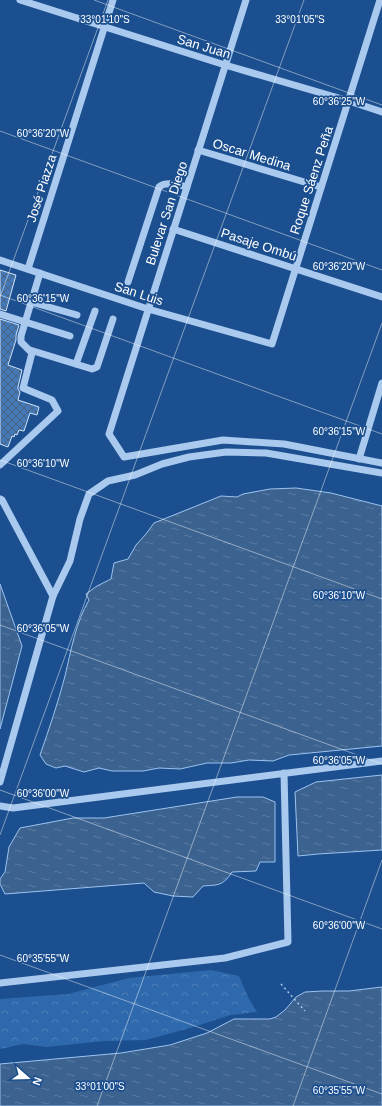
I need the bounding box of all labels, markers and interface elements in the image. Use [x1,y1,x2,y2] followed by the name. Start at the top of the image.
[80,14,130,25] text: 33°01'10"S
[275,14,325,25] text: 33°01'05"S
[175,31,232,62] street label: San Juan
[313,96,366,107] text: 60°36'25"W
[287,123,336,236] street label: Roque Sáenz Peña
[17,128,70,139] text: 60°36'20"W
[211,135,293,174] street label: Oscar Medina
[24,152,60,224] street label: José Piazza
[143,159,190,267] street label: Bulevar San Diego
[219,225,299,264] street label: Pasaje Ombú
[313,261,366,272] text: 60°36'20"W
[112,279,166,309] street label: San Luis
[17,293,70,304] text: 60°36'15"W
[313,426,366,437] text: 60°36'15"W
[17,458,70,469] text: 60°36'10"W
[313,590,366,601] text: 60°36'10"W
[17,623,70,634] text: 60°36'05"W
[313,755,366,766] text: 60°36'05"W
[17,788,70,799] text: 60°36'00"W
[313,920,366,931] text: 60°36'00"W
[17,953,70,964] text: 60°35'55"W
[8,1058,48,1098] north arrow
[30,1076,44,1087] text: N
[75,1081,125,1092] text: 33°01'00"S
[313,1085,366,1096] text: 60°35'55"W

